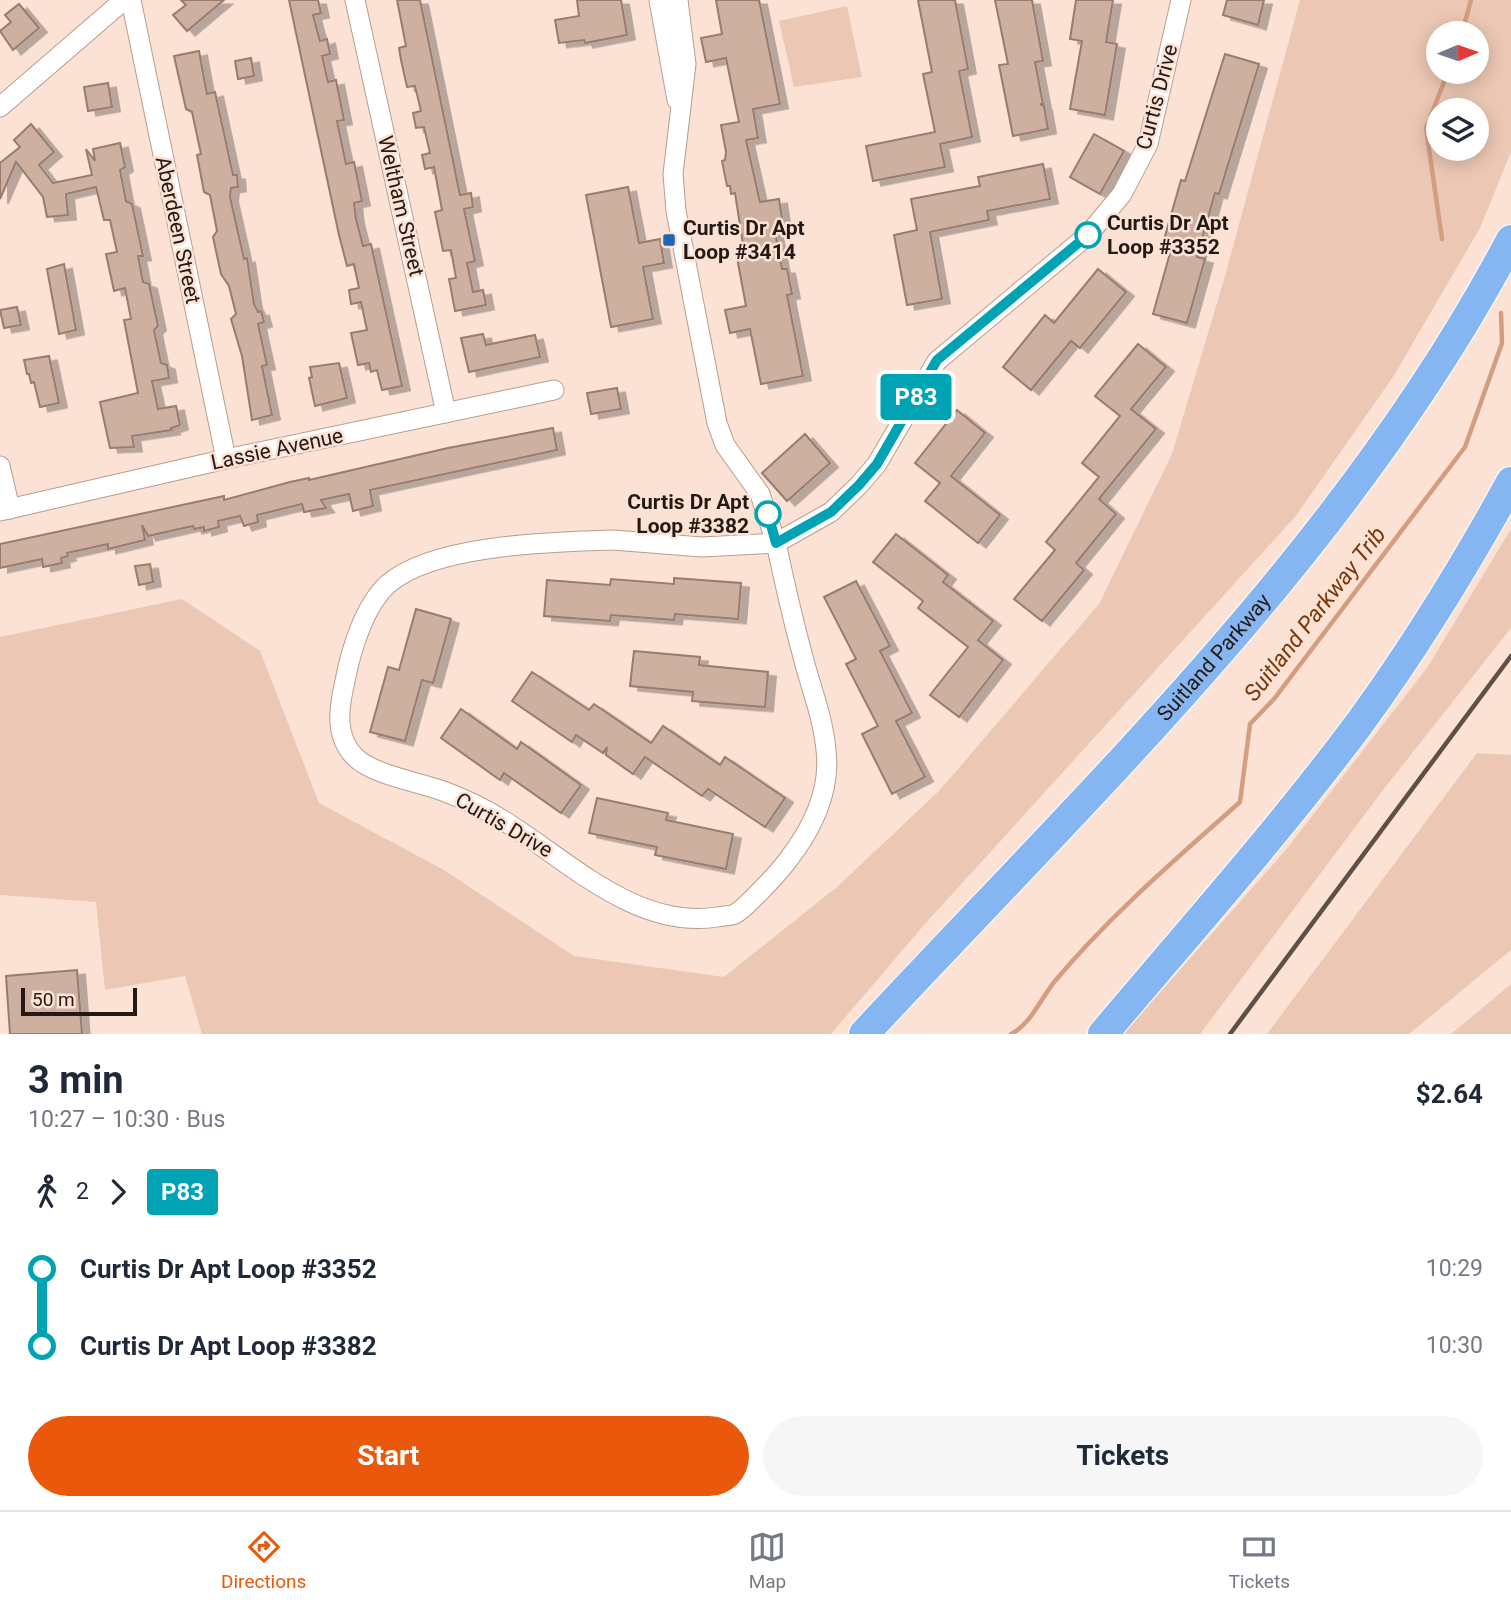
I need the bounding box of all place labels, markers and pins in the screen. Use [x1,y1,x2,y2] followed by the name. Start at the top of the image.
[1107,211,1229,259] place label: Curtis Dr Apt Loop #3352
[683,216,805,264] place label: Curtis Dr Apt Loop #3414
[1075,222,1101,248] marker: Curtis Dr Apt Loop #3352
[661,232,677,248] marker: Curtis Dr Apt Loop #3414
[627,490,749,538] place label: Curtis Dr Apt Loop #3382
[755,501,781,527] marker: Curtis Dr Apt Loop #3382

